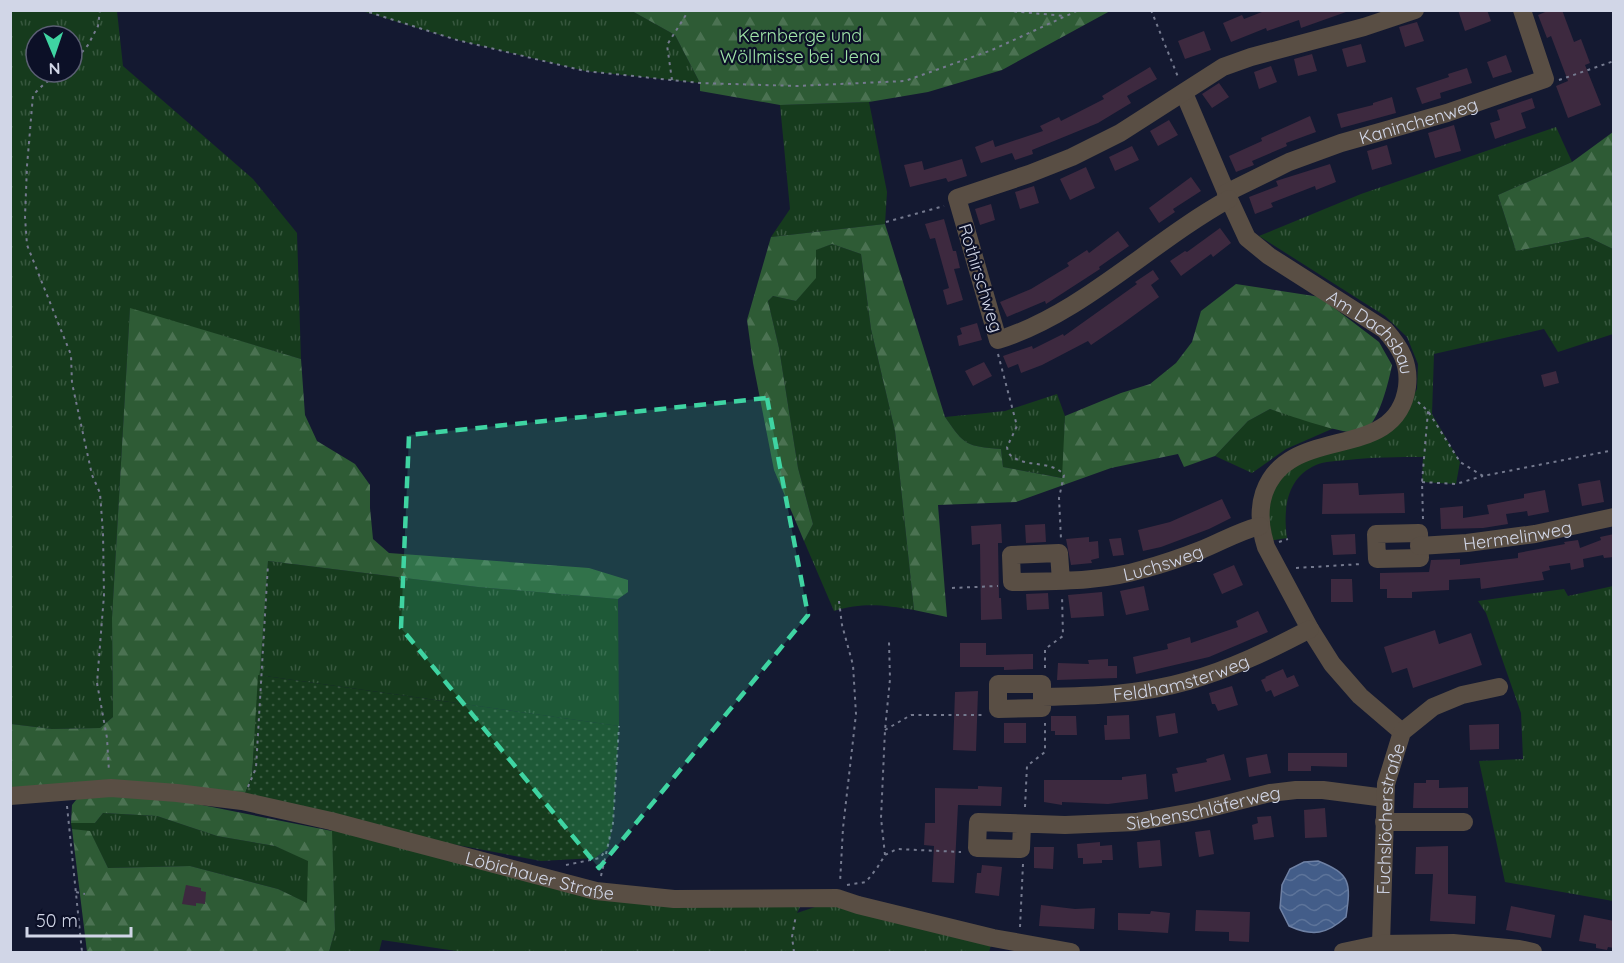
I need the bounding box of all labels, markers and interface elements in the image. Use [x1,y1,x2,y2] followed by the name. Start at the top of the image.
[24,24,84,84] north arrow
[720,24,880,68] park label: Kernberge und Wöllmisse bei Jena
[48,59,61,79] text: N
[1356,92,1481,149] street label: Kaninchenweg
[954,221,1008,335] street label: Rothirschweg
[1323,285,1419,376] street label: Am Dachsbau
[1461,515,1574,555] street label: Hermelinweg
[1121,539,1206,586] street label: Luchsweg
[1112,649,1252,706] street label: Feldhamsterweg
[1371,740,1409,895] street label: Fuchslöcherstraße
[1126,780,1282,834] street label: Siebenschläferweg
[463,845,615,904] street label: Löbichauer Straße
[27,900,130,938] scale bar
[36,909,78,932] text: 50 m

